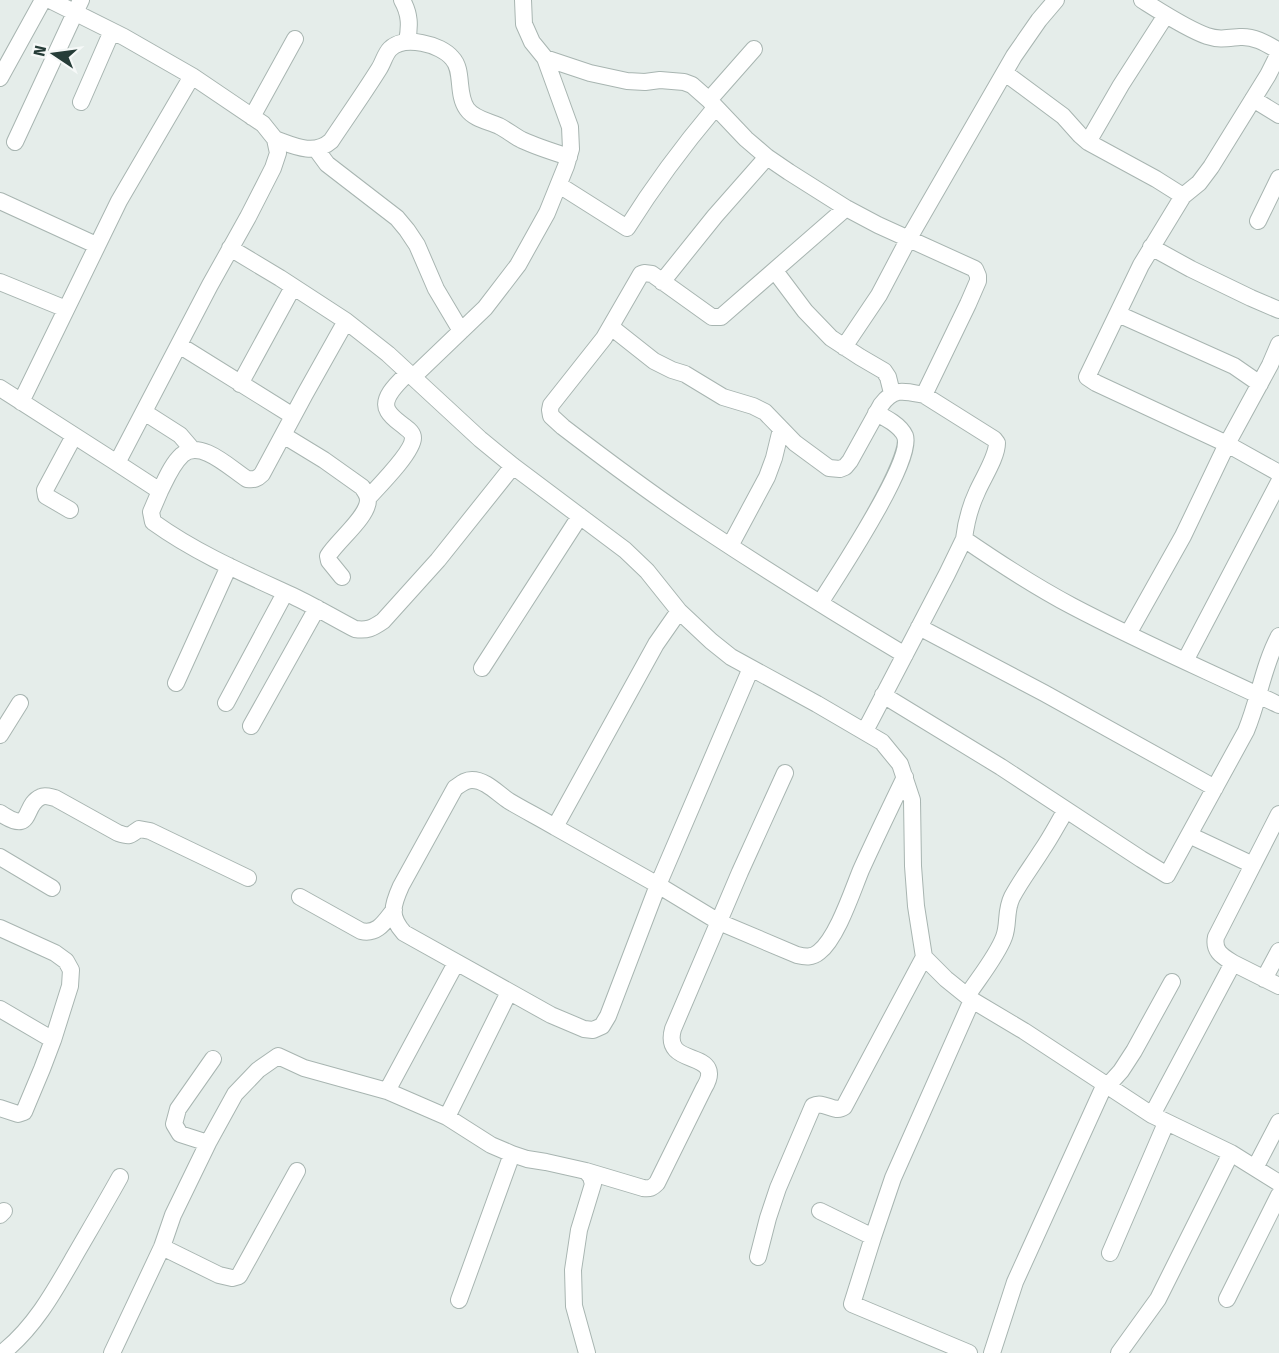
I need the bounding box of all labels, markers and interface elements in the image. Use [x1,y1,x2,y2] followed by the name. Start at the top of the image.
[24,24,84,84] north arrow
[29,43,50,58] text: N

